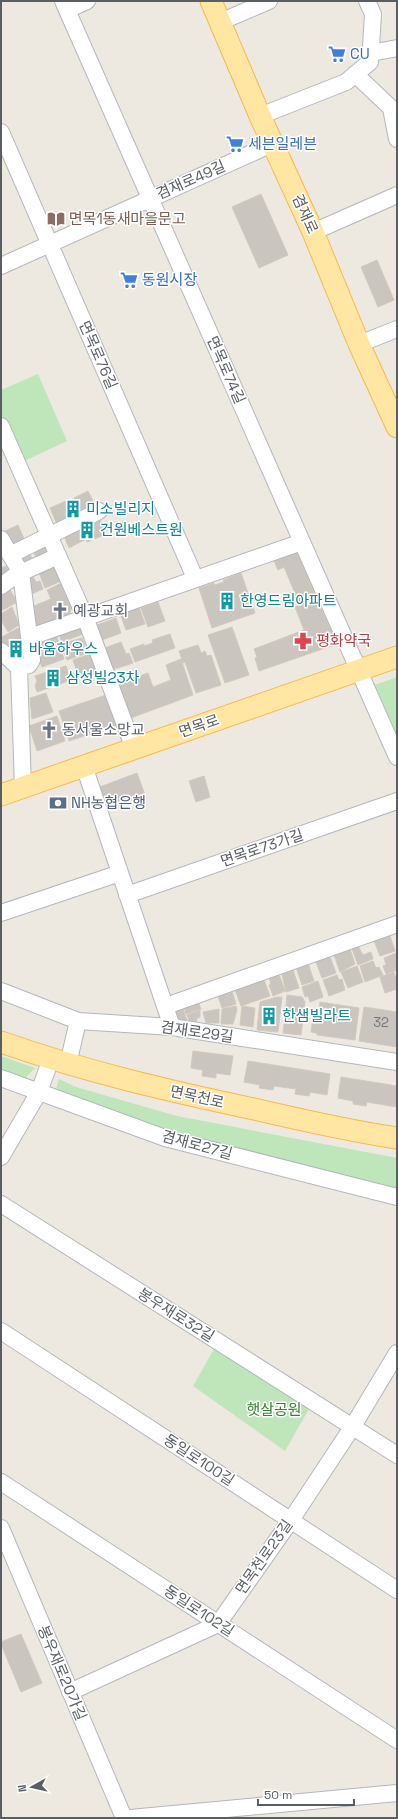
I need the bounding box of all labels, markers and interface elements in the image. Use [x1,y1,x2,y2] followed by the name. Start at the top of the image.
[327,44,347,64] supermarket icon: CU
[350,44,370,63] place label: CU
[225,134,245,154] supermarket icon: 세븐일레븐
[248,134,317,153] place label: 세븐일레븐
[153,156,228,203] street label: 겸재로49길
[288,191,323,237] street label: 겸재로
[46,209,66,229] library icon: 면목1동새마을문고
[69,209,186,228] place label: 면목1동새마을문고
[119,270,139,290] supermarket icon: 동원시장
[142,270,197,289] place label: 동원시장
[75,318,122,392] street label: 면목로76길
[203,333,250,407] street label: 면목로74길
[63,499,83,519] building icon: 미소빌리지
[86,499,155,518] place label: 미소빌리지
[77,520,97,540] building icon: 건원베스트원
[100,520,183,539] place label: 건원베스트원
[217,591,237,611] building icon: 한영드림아파트
[240,591,337,610] place label: 한영드림아파트
[50,601,70,621] church icon: 예광교회
[73,601,128,620] place label: 예광교회
[293,631,313,651] pharmacy icon: 평화약국
[316,631,371,650] place label: 평화약국
[6,639,26,659] building icon: 바움하우스
[29,639,98,658] place label: 바움하우스
[43,668,63,688] building icon: 삼성빌23차
[66,668,139,687] place label: 삼성빌23차
[176,710,222,741] street label: 면목로
[39,720,59,740] church icon: 동서울소망교
[62,720,145,739] place label: 동서울소망교
[48,793,68,813] bank icon: NH농협은행
[71,793,146,812] place label: NH농협은행
[218,824,306,871] street label: 면목로73가길
[259,1006,279,1026] building icon: 한샘빌라트
[282,1006,351,1025] place label: 한샘빌라트
[373,1014,389,1031] house number: 32
[159,1017,235,1046] street label: 겸재로29길
[168,1081,226,1112] street label: 면목천로
[160,1126,235,1163] street label: 겸재로27길
[134,1283,218,1346] street label: 봉우재로32길
[246,1400,302,1419] park label: 햇살공원
[160,1430,238,1490] street label: 동일로100길
[231,1516,296,1598] street label: 면목천로23길
[160,1581,238,1640] street label: 동일로102길
[34,1622,91,1723] street label: 봉우재로20가길
[12,1767,52,1807] north arrow
[258,1781,354,1807] scale bar
[15,1784,30,1793] text: N
[264,1787,292,1803] text: 50 m

